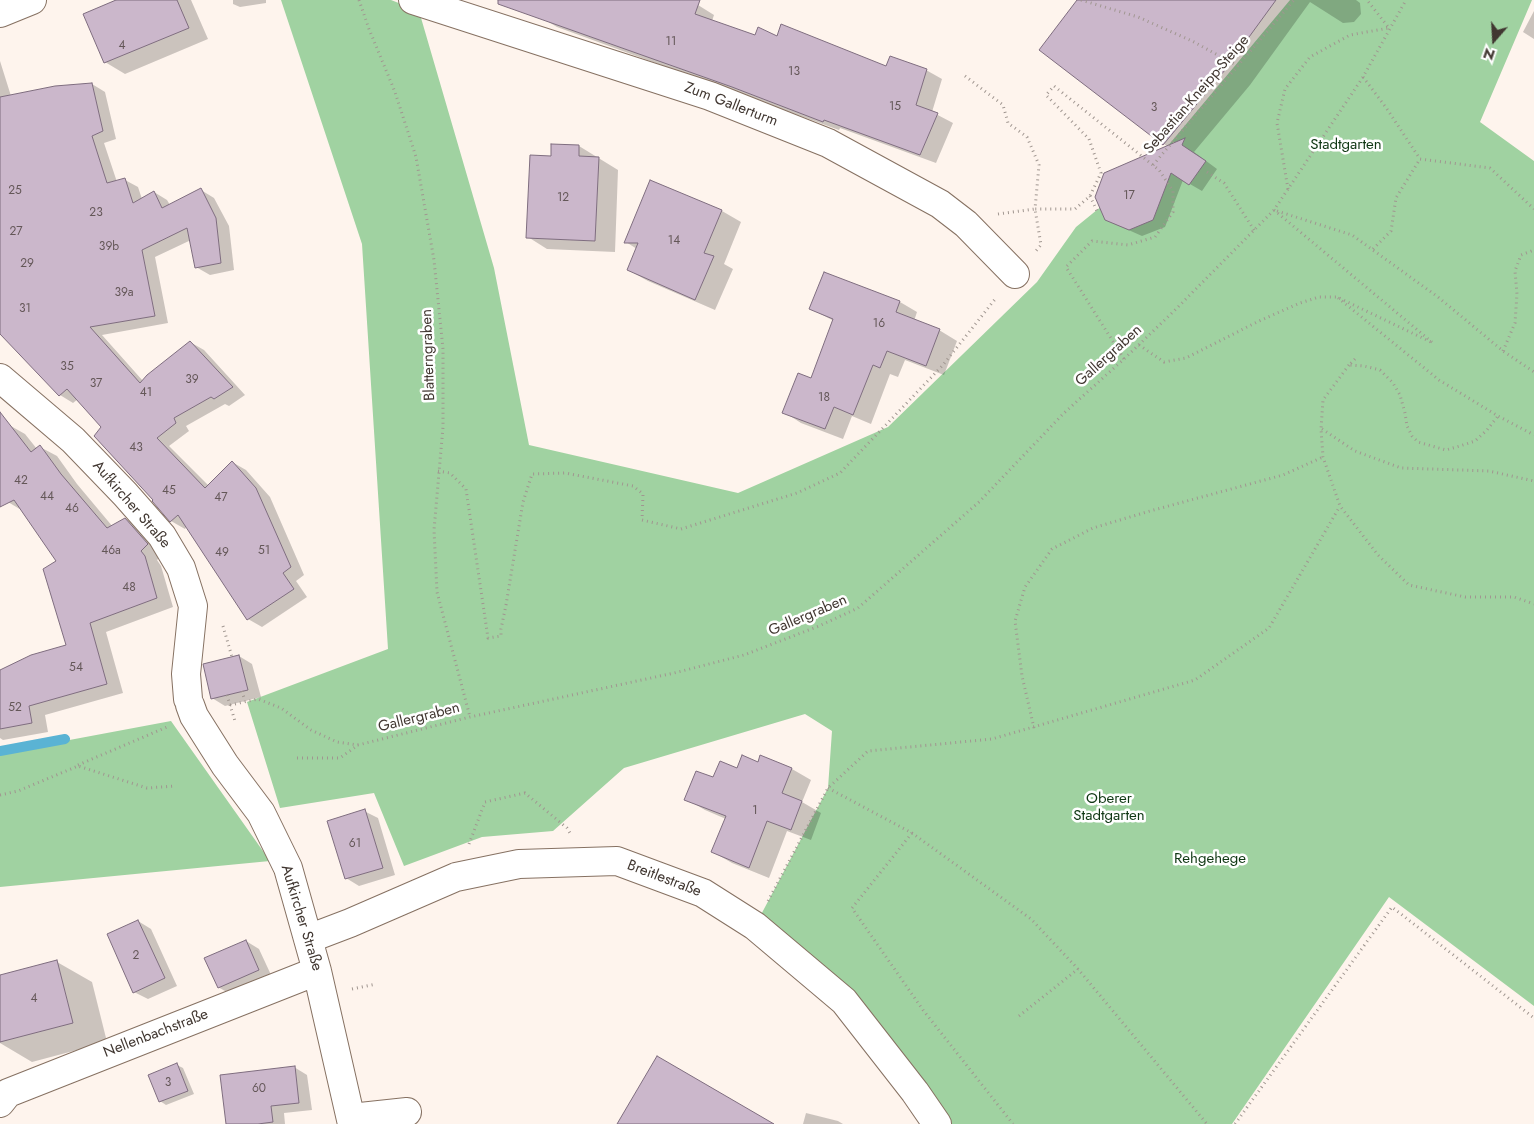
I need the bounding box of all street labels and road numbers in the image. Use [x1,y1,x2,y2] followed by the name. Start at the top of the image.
[1141,32,1253,158] street label: Sebastian-Kneipp-Steige
[682,79,780,131] street label: Zum Gallerturm
[418,309,440,401] street label: Blatterngraben
[1072,321,1146,391] street label: Gallergraben
[88,458,174,552] street label: Aufkircher Straße
[766,591,850,641] street label: Gallergraben
[376,699,462,737] street label: Gallergraben
[624,857,704,901] street label: Breitlestraße
[276,863,326,973] street label: Aufkircher Straße
[101,1006,211,1062] street label: Nellenbachstraße

